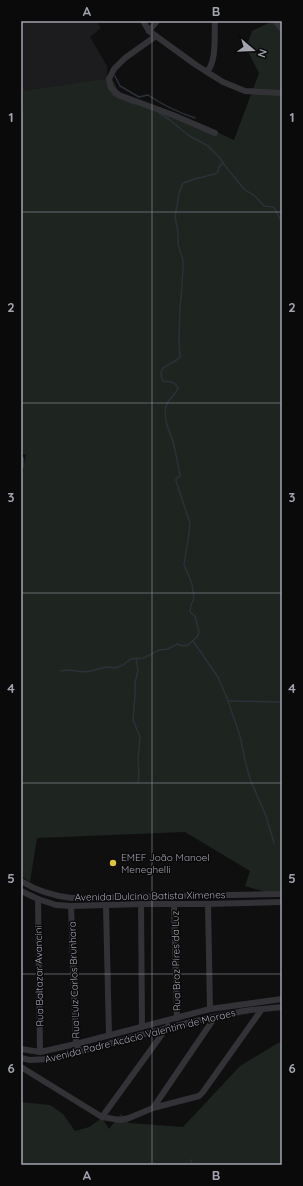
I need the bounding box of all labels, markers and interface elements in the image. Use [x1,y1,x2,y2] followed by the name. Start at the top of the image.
[83,3,92,19] text: A
[212,3,220,19] text: B
[233,30,273,70] north arrow
[255,47,270,59] text: N
[8,109,14,125] text: 1
[289,109,295,125] text: 1
[7,299,15,315] text: 2
[288,299,296,315] text: 2
[8,489,15,505] text: 3
[289,489,296,505] text: 3
[7,680,15,696] text: 4
[288,680,296,696] text: 4
[121,851,210,876] place label: EMEF João Manoel Meneghelli
[108,858,118,868] marker: EMEF João Manoel Meneghelli
[7,870,15,886] text: 5
[288,870,296,886] text: 5
[74,888,226,904] street label: Avenida Dulcino Batista Ximenes
[169,911,183,1011] street label: Rua Braz Pires da Luz
[65,921,83,1039] street label: Rua Luiz Carlos Brunhara
[32,925,46,1027] street label: Rua Baltazar Avancini
[43,1006,237,1066] street label: Avenida Padre Acácio Valentim de Moraes
[7,1060,15,1076] text: 6
[288,1060,296,1076] text: 6
[83,1167,92,1183] text: A
[212,1167,220,1183] text: B

